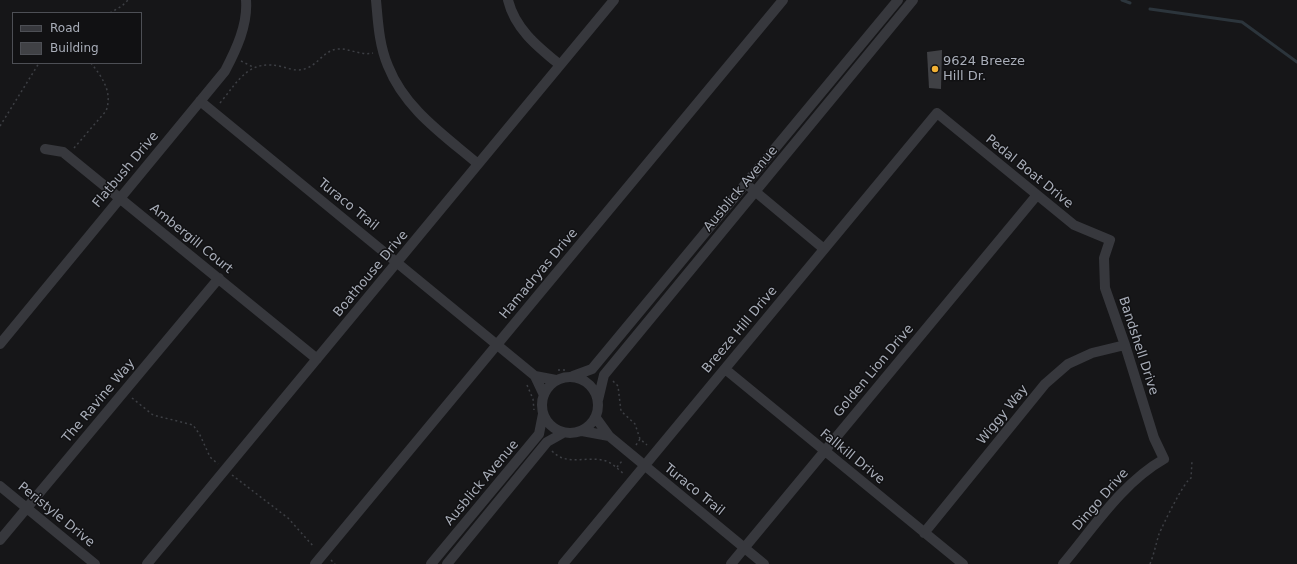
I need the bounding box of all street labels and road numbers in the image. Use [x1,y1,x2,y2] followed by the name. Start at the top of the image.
[90,129,162,211] street label: Flatbush Drive
[982,132,1076,212] street label: Pedal Boat Drive
[701,143,781,235] street label: Ausblick Avenue
[315,176,381,234] street label: Turaco Trail
[147,201,235,277] street label: Ambergill Court
[497,226,581,322] street label: Hamadryas Drive
[330,228,412,320] street label: Boathouse Drive
[699,283,781,377] street label: Breeze Hill Drive
[1115,295,1161,397] street label: Bandshell Drive
[831,322,917,420] street label: Golden Lion Drive
[59,356,139,446] street label: The Ravine Way
[974,382,1032,448] street label: Wiggy Way
[817,426,887,488] street label: Fallkill Drive
[442,437,522,529] street label: Ausblick Avenue
[661,461,727,519] street label: Turaco Trail
[1070,466,1132,534] street label: Dingo Drive
[14,479,98,551] street label: Peristyle Drive

